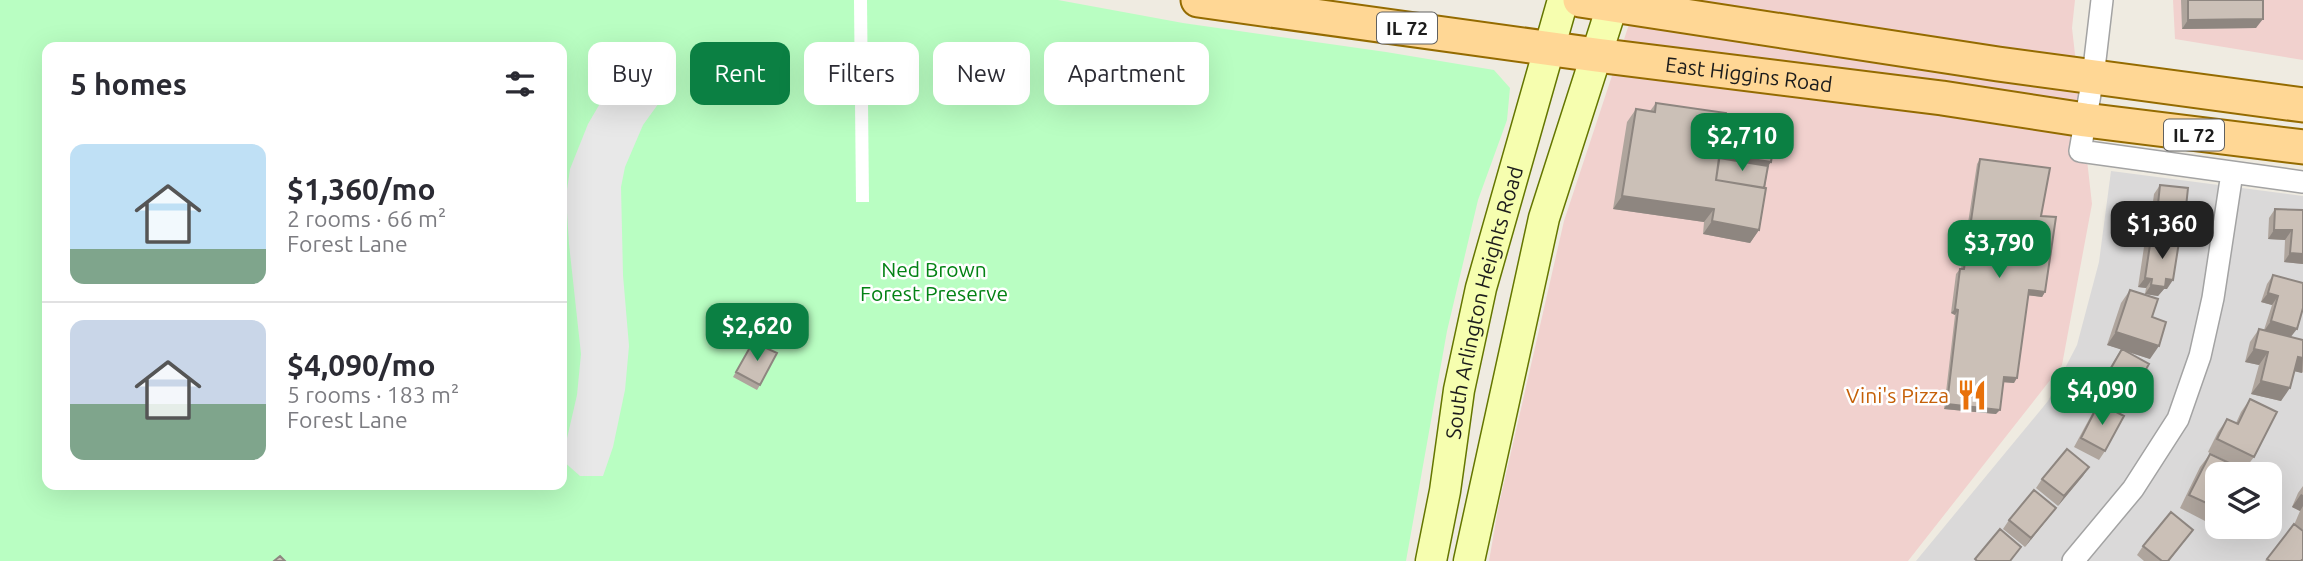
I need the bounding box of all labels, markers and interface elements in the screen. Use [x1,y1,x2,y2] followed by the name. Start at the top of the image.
[1377,12,1437,44] road number: IL 72
[588,42,676,105] chip: Buy
[690,42,790,105] chip: Rent
[804,42,919,105] chip: Filters
[933,42,1030,105] chip: New
[1044,42,1209,105] chip: Apartment
[1664,52,1834,96] street label: East Higgins Road
[501,65,539,103] icon: filters
[70,67,187,101] text: 5 homes
[1685,114,1799,173] pin: $2,710
[2164,119,2224,150] road number: IL 72
[1707,123,1777,148] text: $2,710
[1440,163,1527,441] street label: South Arlington Heights Road
[126,172,210,256] icon: home
[287,172,436,206] text: $1,360/mo
[2105,202,2219,261] pin: $1,360
[287,206,446,231] text: 2 rooms · 66 m²
[2127,211,2197,236] text: $1,360
[1942,220,2056,280] pin: $3,790
[1964,230,2034,255] text: $3,790
[287,231,408,256] text: Forest Lane
[860,257,1008,305] park label: Ned Brown Forest Preserve
[700,304,814,363] pin: $2,620
[722,313,792,338] text: $2,620
[126,348,210,432] icon: home
[287,348,436,382] text: $4,090/mo
[2045,368,2159,427] pin: $4,090
[2067,377,2137,402] text: $4,090
[1955,378,1989,412] restaurant icon: Vini's Pizza
[287,382,459,407] text: 5 rooms · 183 m²
[1846,383,1949,407] place label: Vini's Pizza
[287,407,408,432] text: Forest Lane
[2205,462,2282,539] map controls
[2205,462,2282,539] button: layers

